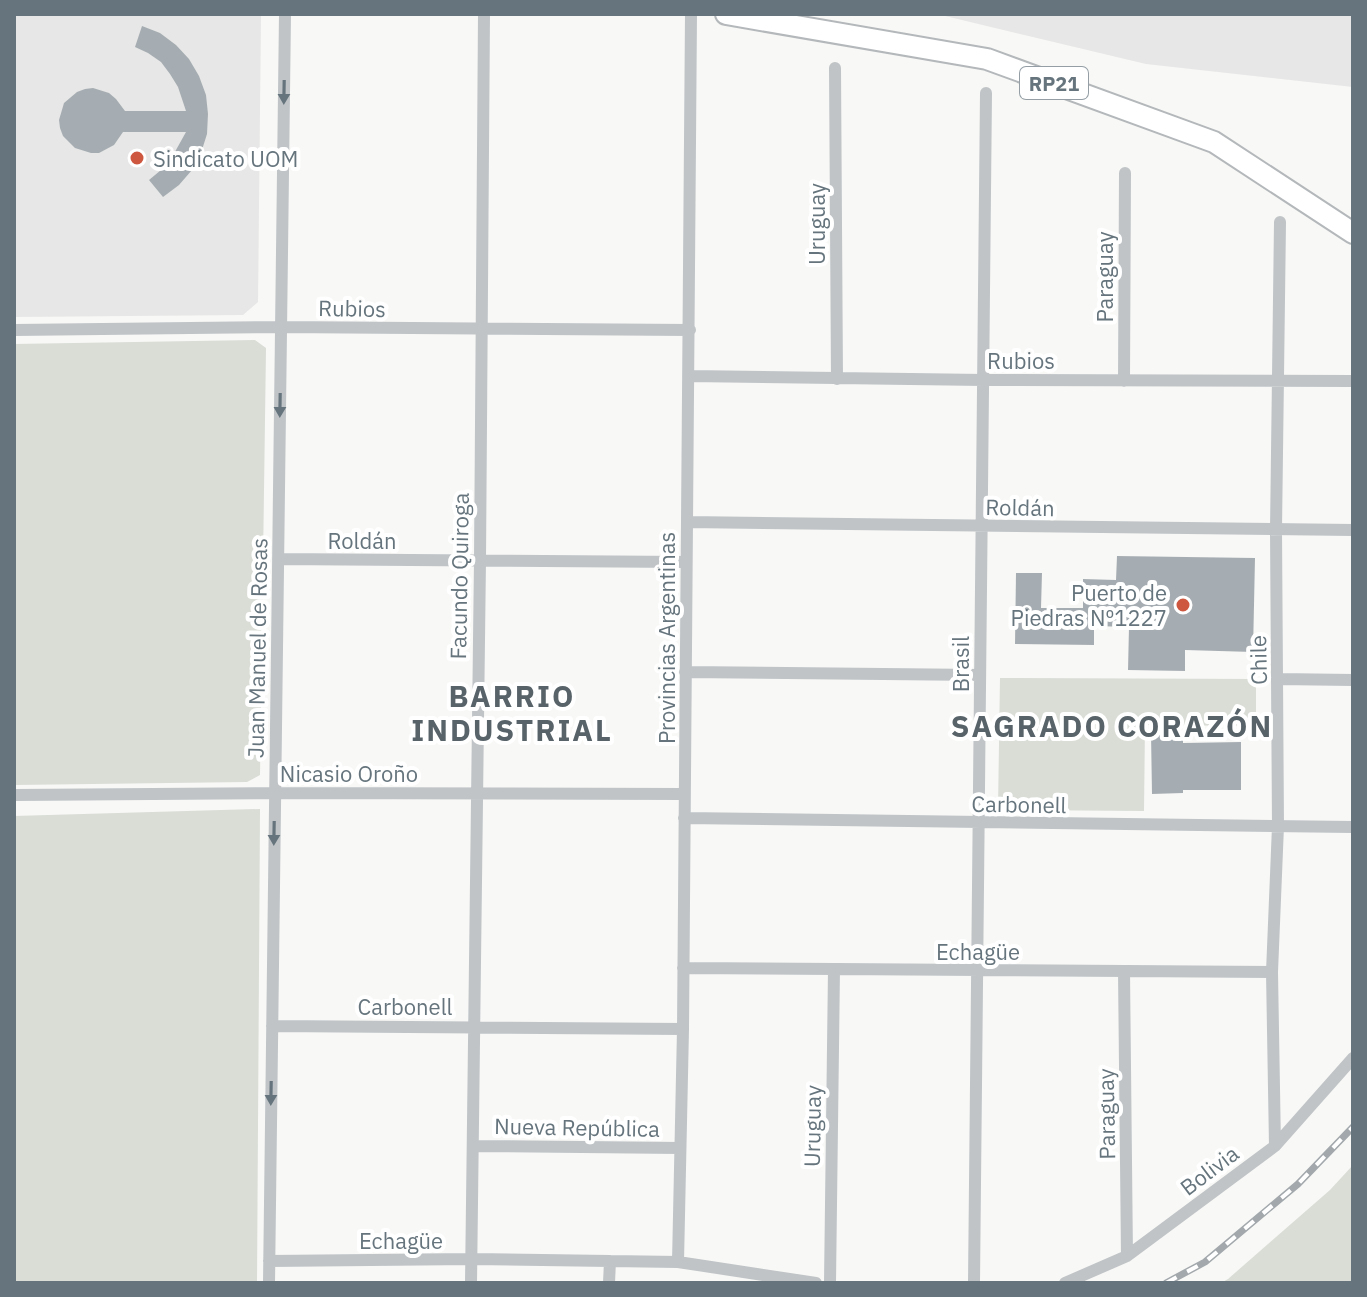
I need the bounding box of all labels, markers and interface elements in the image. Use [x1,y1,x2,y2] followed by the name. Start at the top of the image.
[1020,67,1088,99] road number: RP21
[278,80,290,105] one-way arrow
[153,144,298,173] place label: Sindicato UOM
[128,149,146,167] marker: Sindicato UOM
[802,183,831,265] street label: Uruguay
[1090,231,1119,323] street label: Paraguay
[318,293,386,323] street label: Rubios
[987,346,1055,375] street label: Rubios
[274,393,286,418] one-way arrow
[443,492,475,660] street label: Facundo Quiroga
[985,492,1055,522] street label: Roldán
[327,526,397,555] street label: Roldán
[652,532,681,744] street label: Provincias Argentinas
[241,538,273,758] street label: Juan Manuel de Rosas
[1011,578,1167,632] place label: Puerto de Piedras Nº1227
[1174,596,1192,614] marker: Puerto de Piedras Nº1227
[1243,635,1273,685] street label: Chile
[946,636,975,692] street label: Brasil
[411,676,613,749] district label: BARRIO INDUSTRIAL
[951,706,1273,745] district label: SAGRADO CORAZÓN
[280,759,418,788] street label: Nicasio Oroño
[971,789,1067,819] street label: Carbonell
[268,821,281,846] one-way arrow
[936,937,1020,966] street label: Echagüe
[358,992,453,1021] street label: Carbonell
[1091,1068,1121,1160] street label: Paraguay
[265,1081,277,1106] one-way arrow
[797,1085,827,1167] street label: Uruguay
[494,1111,660,1143] street label: Nueva República
[1174,1138,1244,1202] street label: Bolivia
[359,1226,443,1255] street label: Echagüe

